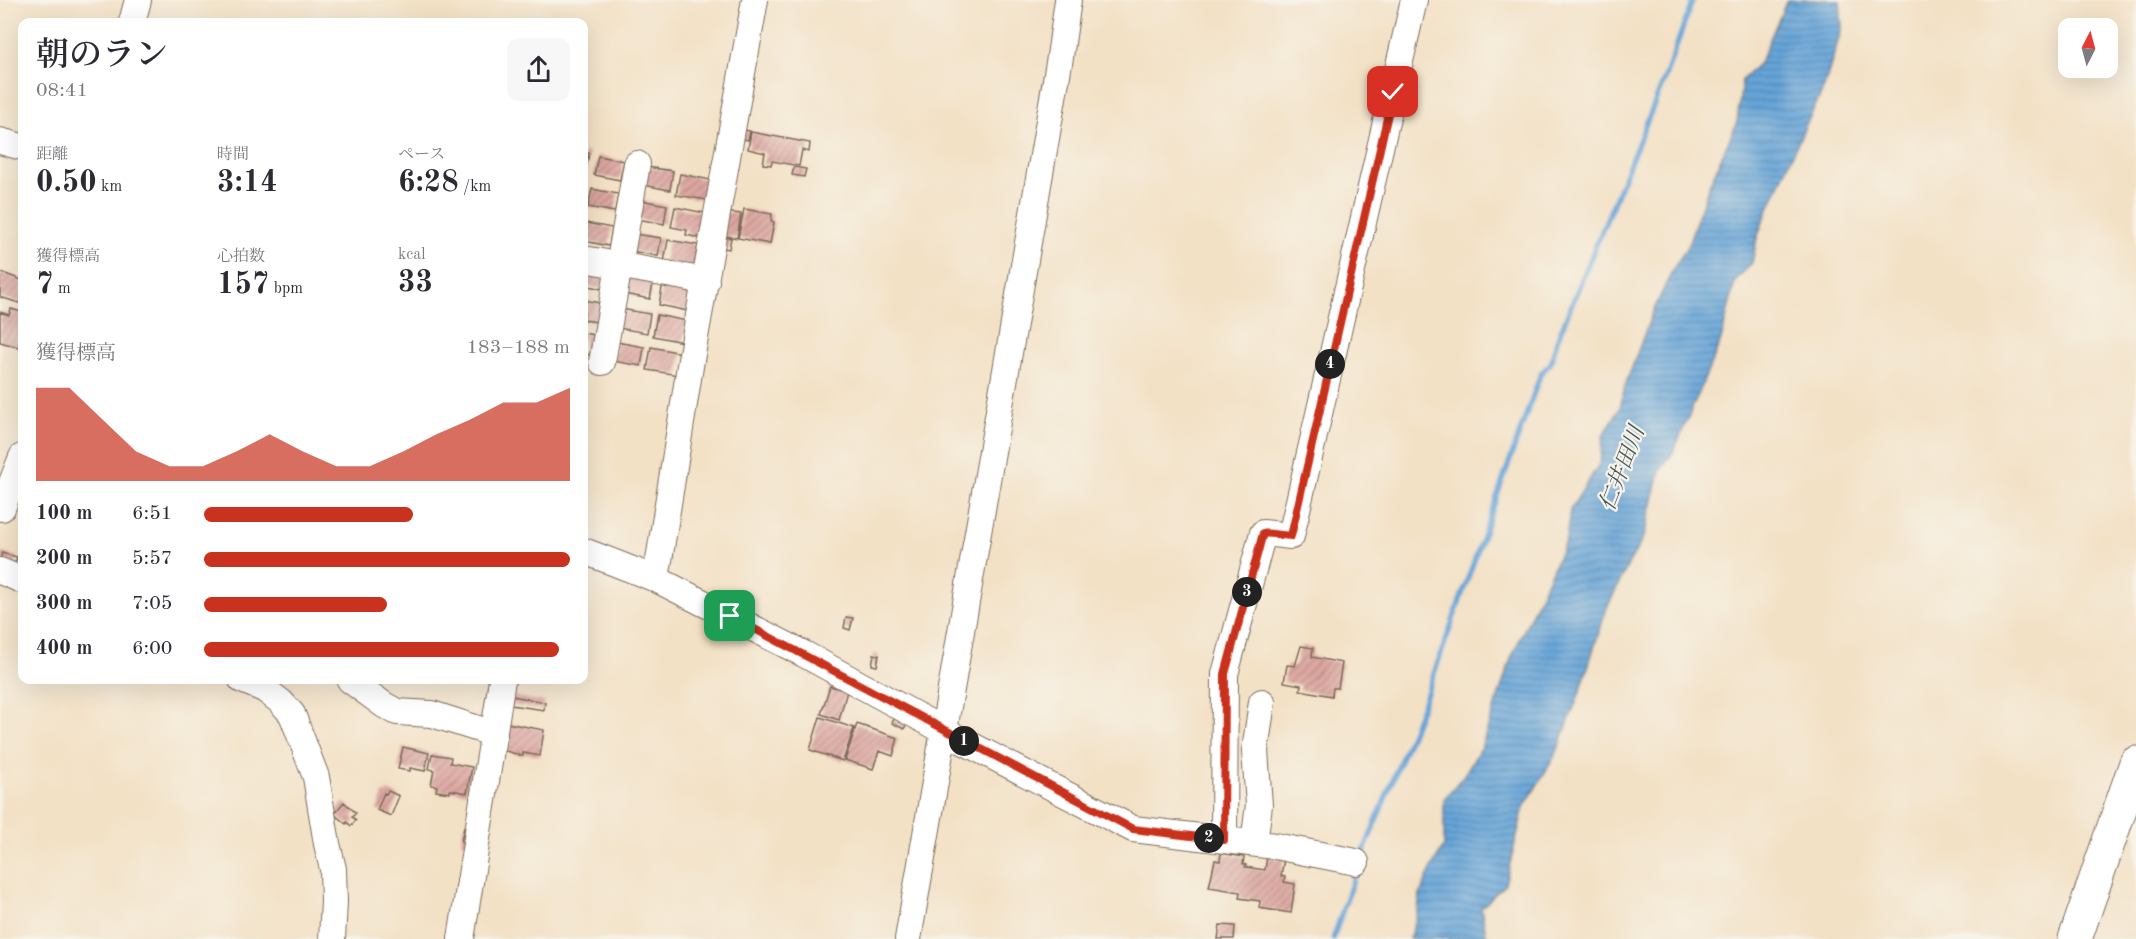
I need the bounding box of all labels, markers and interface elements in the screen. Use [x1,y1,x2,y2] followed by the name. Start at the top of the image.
[2058,18,2118,78] north arrow
[2058,18,2118,78] map controls
[507,38,570,101] button: share
[36,40,168,73] text: 朝のラン
[1367,66,1418,117] pin
[1376,75,1409,108] icon: check
[36,81,88,101] text: 08:41
[36,147,68,163] text: 距離
[217,147,249,163] text: 時間
[398,147,445,163] text: ペース
[36,168,97,198] text: 0.50
[217,168,278,198] text: 3:14
[398,168,459,198] text: 6:28
[97,179,122,195] text: km
[459,179,491,195] text: /km
[398,247,426,263] text: kcal
[36,249,100,265] text: 獲得標高
[217,249,265,265] text: 心拍数
[398,268,433,298] text: 33
[36,270,53,300] text: 7
[217,270,269,300] text: 157
[53,281,71,297] text: m
[269,281,303,297] text: bpm
[467,338,570,358] text: 183–188 m
[36,344,116,364] text: 獲得標高
[1315,349,1345,379] pin: 4
[1325,356,1335,372] text: 4
[1595,421,1650,514] water label: 仁井田川
[36,504,92,524] text: 100 m
[132,504,172,524] text: 6:51
[36,549,92,569] text: 200 m
[132,549,172,569] text: 5:57
[1232,577,1262,607] pin: 3
[1242,584,1252,600] text: 3
[704,590,755,641] pin
[36,594,92,614] text: 300 m
[132,594,172,614] text: 7:05
[713,599,746,632] icon: arrive
[36,639,92,659] text: 400 m
[132,639,172,659] text: 6:00
[949,726,979,756] pin: 1
[959,733,969,749] text: 1
[1194,823,1224,853] pin: 2
[1204,830,1214,846] text: 2

